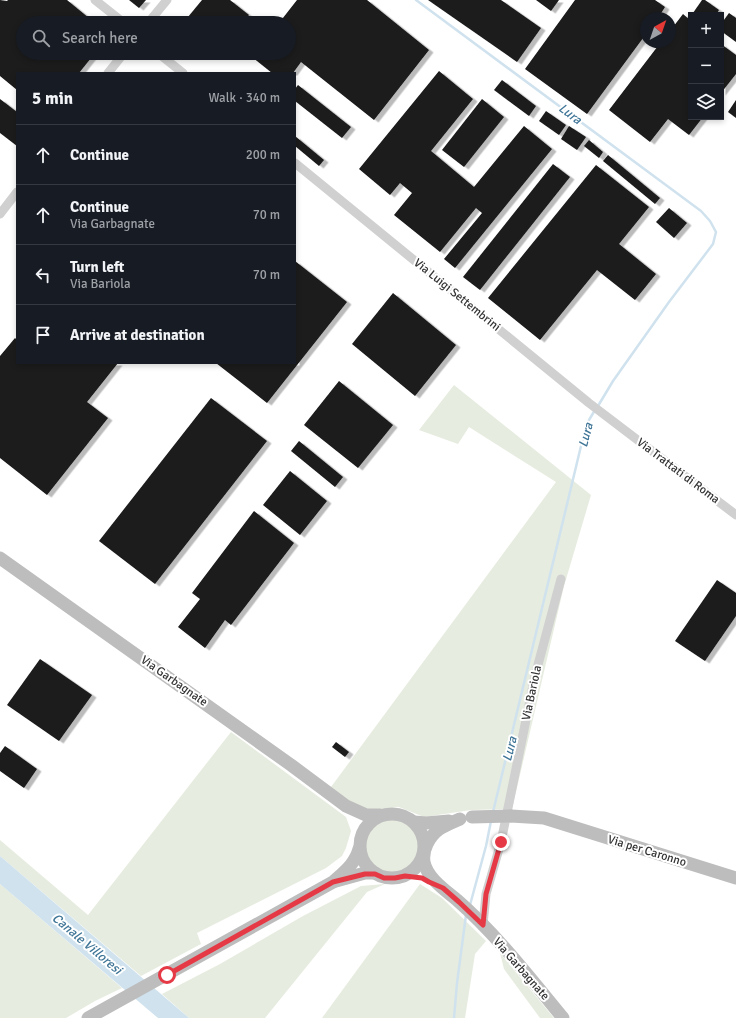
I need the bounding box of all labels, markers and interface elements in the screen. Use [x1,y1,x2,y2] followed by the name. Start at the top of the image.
[640,12,676,48] north arrow
[688,12,724,120] map controls
[688,12,724,48] button: +
[16,16,296,60] search box
[30,27,52,49] icon: search
[62,29,138,47] text: Search here
[688,48,724,84] button: −
[688,84,724,120] button: layers
[32,88,73,109] text: 5 min
[209,90,280,106] text: Walk · 340 m
[555,100,585,128] water label: Lura
[32,144,54,166] icon: ahead
[70,146,129,164] text: Continue
[246,147,280,163] text: 200 m
[70,198,129,216] text: Continue
[32,204,54,226] icon: ahead
[253,207,280,223] text: 70 m
[70,216,155,232] text: Via Garbagnate
[411,255,503,335] street label: Via Luigi Settembrini
[70,258,124,276] text: Turn left
[32,264,54,286] icon: left
[253,267,280,283] text: 70 m
[70,276,131,292] text: Via Bariola
[32,324,54,346] icon: arrive
[70,326,205,344] text: Arrive at destination
[575,421,597,449] water label: Lura
[633,435,723,507] street label: Via Trattati di Roma
[138,652,210,710] street label: Via Garbagnate
[519,664,545,722] street label: Via Bariola
[499,735,521,763] water label: Lura
[606,832,688,870] street label: Via per Caronno
[492,833,510,851] route end
[49,910,126,979] water label: Canale Villoresi
[490,934,552,1004] street label: Via Garbagnate
[158,966,176,984] route start

